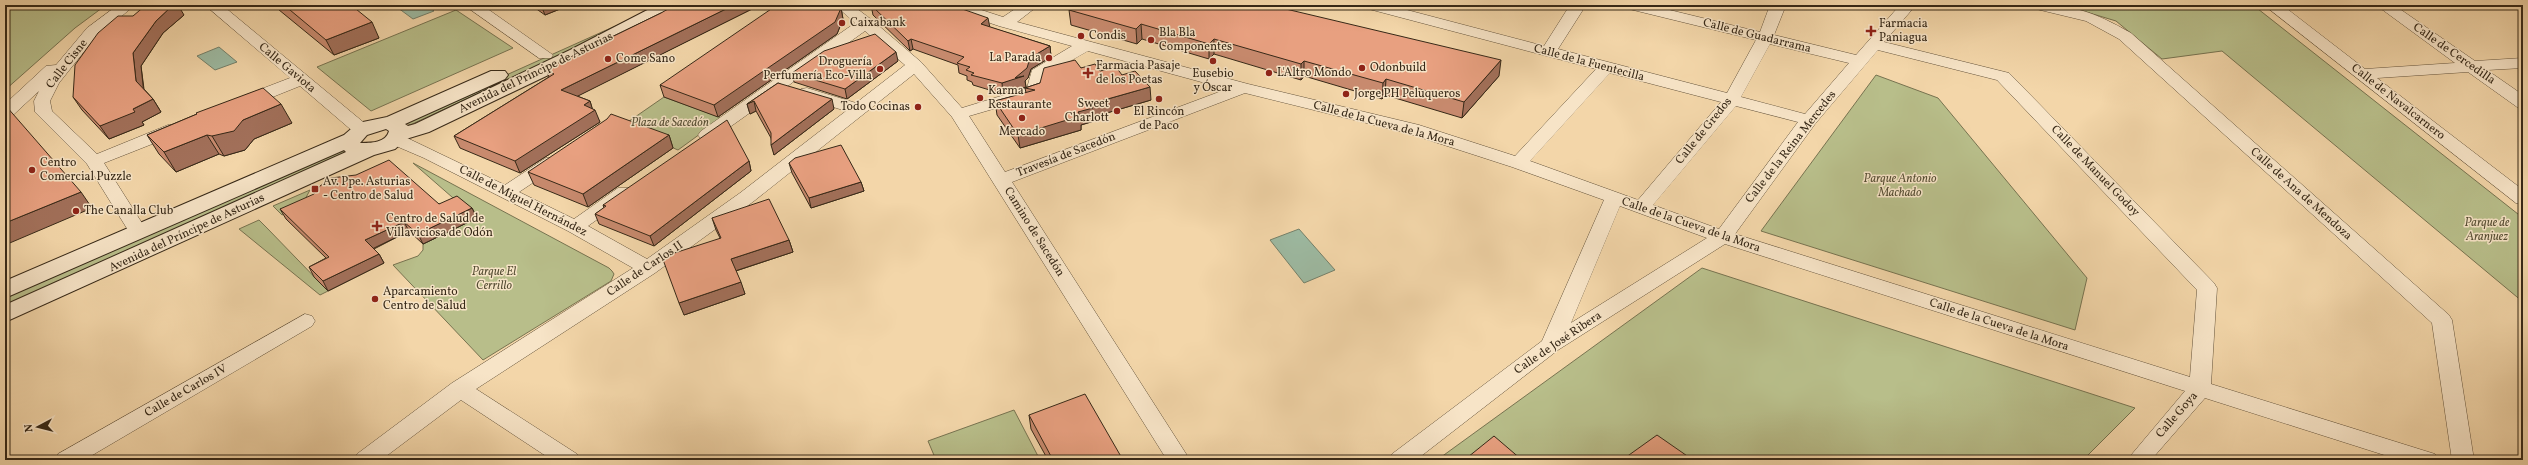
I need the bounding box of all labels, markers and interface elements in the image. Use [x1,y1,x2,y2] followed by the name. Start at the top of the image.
[850,15,906,31] place label: Caixabank
[1701,15,1813,57] street label: Calle de Guadarrama
[1879,16,1928,46] place label: Farmacia Paniagua
[837,18,847,28] marker: Caixabank
[2410,20,2498,88] street label: Calle de Cercedilla
[1159,25,1232,55] place label: Bla Bla Componentes
[1866,26,1876,36] marker: Farmacia Paniagua
[1089,28,1126,44] place label: Condis
[456,29,616,117] street label: Avenida del Príncipe de Asturias
[1076,31,1086,41] marker: Condis
[1146,35,1156,45] marker: Bla Bla Componentes
[43,36,92,92] street label: Calle Cisne
[255,39,319,97] street label: Calle Gaviota
[1532,41,1646,85] street label: Calle de la Fuentecilla
[989,50,1041,66] place label: La Parada
[616,51,675,67] place label: Come Sano
[1044,53,1054,63] marker: La Parada
[603,54,613,64] marker: Come Sano
[763,54,872,84] place label: Droguería Perfumería Eco-Villa
[1208,56,1218,66] marker: Eusebio y Óscar
[1096,58,1181,88] place label: Farmacia Pasaje de los Poetas
[1370,60,1427,76] place label: Odonbuild
[2348,60,2448,144] street label: Calle de Navalcarnero
[1357,63,1367,73] marker: Odonbuild
[875,64,885,74] marker: Droguería Perfumería Eco-Villa
[1277,65,1351,81] place label: L'Altro Mondo
[1192,66,1234,96] place label: Eusebio y Óscar
[1083,68,1093,78] marker: Farmacia Pasaje de los Poetas
[1264,68,1274,78] marker: L'Altro Mondo
[988,83,1052,113] place label: Karma Restaurante
[1354,86,1460,102] place label: Jorge PH Peluqueros
[1742,87,1840,207] street label: Calle de la Reina Mercedes
[1341,89,1351,99] marker: Jorge PH Peluqueros
[975,93,985,103] marker: Karma Restaurante
[1154,94,1164,104] marker: El Rincón de Paco
[1672,94,1736,168] street label: Calle de Gredos
[1065,96,1109,126] place label: Sweet Charlott
[1311,97,1457,151] street label: Calle de la Cueva de la Mora
[840,99,910,115] place label: Todo Cocinas
[913,102,923,112] marker: Todo Cocinas
[1133,104,1185,134] place label: El Rincón de Paco
[1112,106,1122,116] marker: Sweet Charlott
[1017,113,1027,123] marker: Mercado
[631,115,709,131] park label: Plaza de Sacedón
[2047,122,2143,221] street label: Calle de Manuel Godoy
[999,124,1045,140] place label: Mercado
[1014,129,1118,181] street label: Travesía de Sacedón
[2247,144,2355,244] street label: Calle de Ana de Mendoza
[40,155,132,185] place label: Centro Comercial Puzzle
[456,162,590,240] street label: Calle de Miguel Hernández
[27,165,37,175] marker: Centro Comercial Puzzle
[1864,171,1937,201] park label: Parque Antonio Machado
[323,174,414,204] place label: Av. Ppe. Asturias - Centro de Salud
[310,184,320,194] marker: Av. Ppe. Asturias - Centro de Salud
[1000,184,1068,280] street label: Camino de Sacedón
[107,190,267,276] street label: Avenida del Príncipe de Asturias
[1619,194,1763,256] street label: Calle de la Cueva de la Mora
[84,203,174,219] place label: The Canalla Club
[71,206,81,216] marker: The Canalla Club
[386,211,493,241] place label: Centro de Salud de Villaviciosa de Odón
[2465,215,2510,245] park label: Parque de Aranjuez
[371,220,383,232] marker: Centro de Salud de Villaviciosa de Odón
[604,238,686,300] street label: Calle de Carlos II
[472,264,516,294] park label: Parque El Cerrillo
[383,284,467,314] place label: Aparcamiento Centro de Salud
[370,294,380,304] marker: Aparcamiento Centro de Salud
[1927,295,2071,355] street label: Calle de la Cueva de la Mora
[1511,308,1605,378] street label: Calle de José Ribera
[142,361,230,421] street label: Calle de Carlos IV
[2152,388,2202,442] street label: Calle Goya
[18,407,58,447] north arrow
[22,423,37,433] text: N

